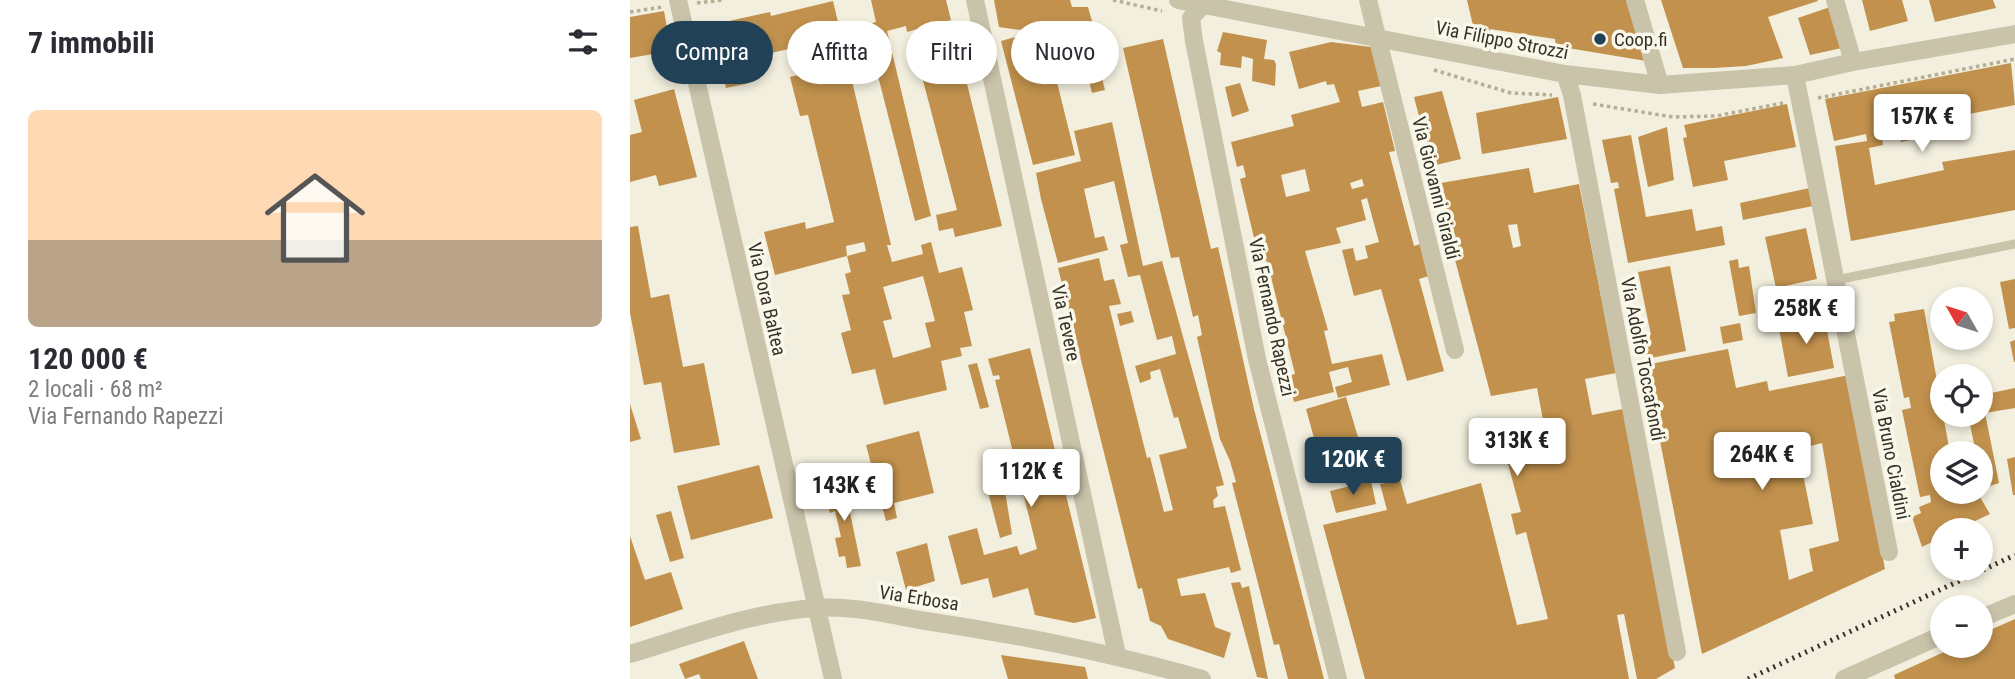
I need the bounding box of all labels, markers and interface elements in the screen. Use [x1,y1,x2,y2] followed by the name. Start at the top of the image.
[1434,16,1570,64] street label: Via Filippo Strozzi
[651,21,773,84] chip: Compra
[787,21,892,84] chip: Affitta
[906,21,997,84] chip: Filtri
[1011,21,1119,84] chip: Nuovo
[564,23,602,61] icon: filters
[28,25,155,60] text: 7 immobili
[1614,28,1668,51] place label: Coop.fi
[1592,31,1608,47] marker: Coop.fi
[1865,94,1979,154] pin: 157K €
[1890,103,1954,130] text: 157K €
[1407,114,1465,262] street label: Via Giovanni Giraldi
[252,155,378,281] icon: home
[1244,236,1300,398] street label: Via Fernando Rapezzi
[743,240,791,358] street label: Via Dora Baltea
[1616,275,1670,443] street label: Via Adolfo Toccafondi
[1047,283,1085,363] street label: Via Tevere
[1749,286,1863,346] pin: 258K €
[1930,287,1993,350] north arrow
[1930,287,1993,658] map controls
[1774,295,1838,322] text: 258K €
[28,341,148,376] text: 120 000 €
[1930,364,1993,427] button: locate
[28,376,163,403] text: 2 locali · 68 m²
[1867,387,1915,521] street label: Via Bruno Cialdini
[28,403,223,430] text: Via Fernando Rapezzi
[1460,419,1574,478] pin: 313K €
[1485,427,1549,454] text: 313K €
[1705,433,1819,492] pin: 264K €
[1296,438,1410,497] pin: 120K €
[1730,441,1794,468] text: 264K €
[1930,441,1993,504] button: layers
[1321,446,1385,473] text: 120K €
[974,449,1088,509] pin: 112K €
[999,458,1063,485] text: 112K €
[787,463,901,523] pin: 143K €
[812,472,876,499] text: 143K €
[1930,518,1993,581] button: +
[878,580,960,616] street label: Via Erbosa
[1930,595,1993,658] button: −

